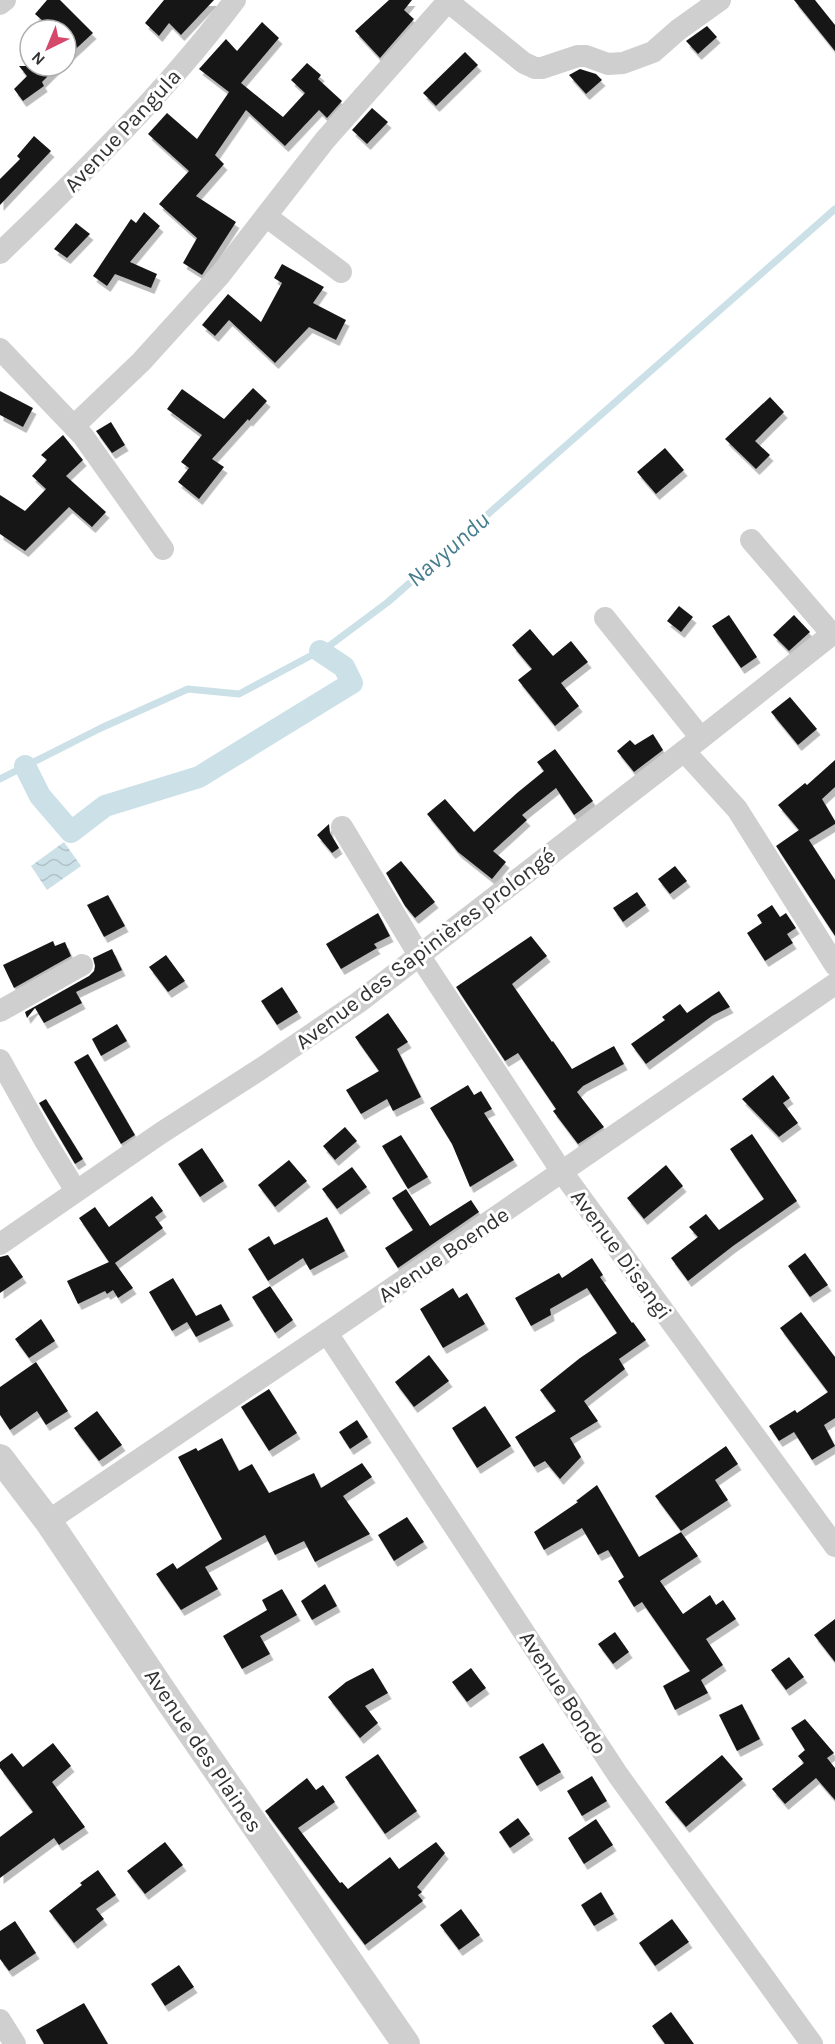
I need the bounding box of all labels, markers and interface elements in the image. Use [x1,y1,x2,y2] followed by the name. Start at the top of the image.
[18,18,78,78] north arrow
[27,48,49,69] text: N
[59,64,187,198] street label: Avenue Pangula
[401,506,495,592] water label: Navyundu
[290,843,561,1055] street label: Avenue des Sapinières prolongé
[565,1184,677,1325] street label: Avenue Disangi
[373,1201,514,1308] street label: Avenue Boende
[514,1626,613,1759] street label: Avenue Bondo
[139,1664,268,1837] street label: Avenue des Plaines

